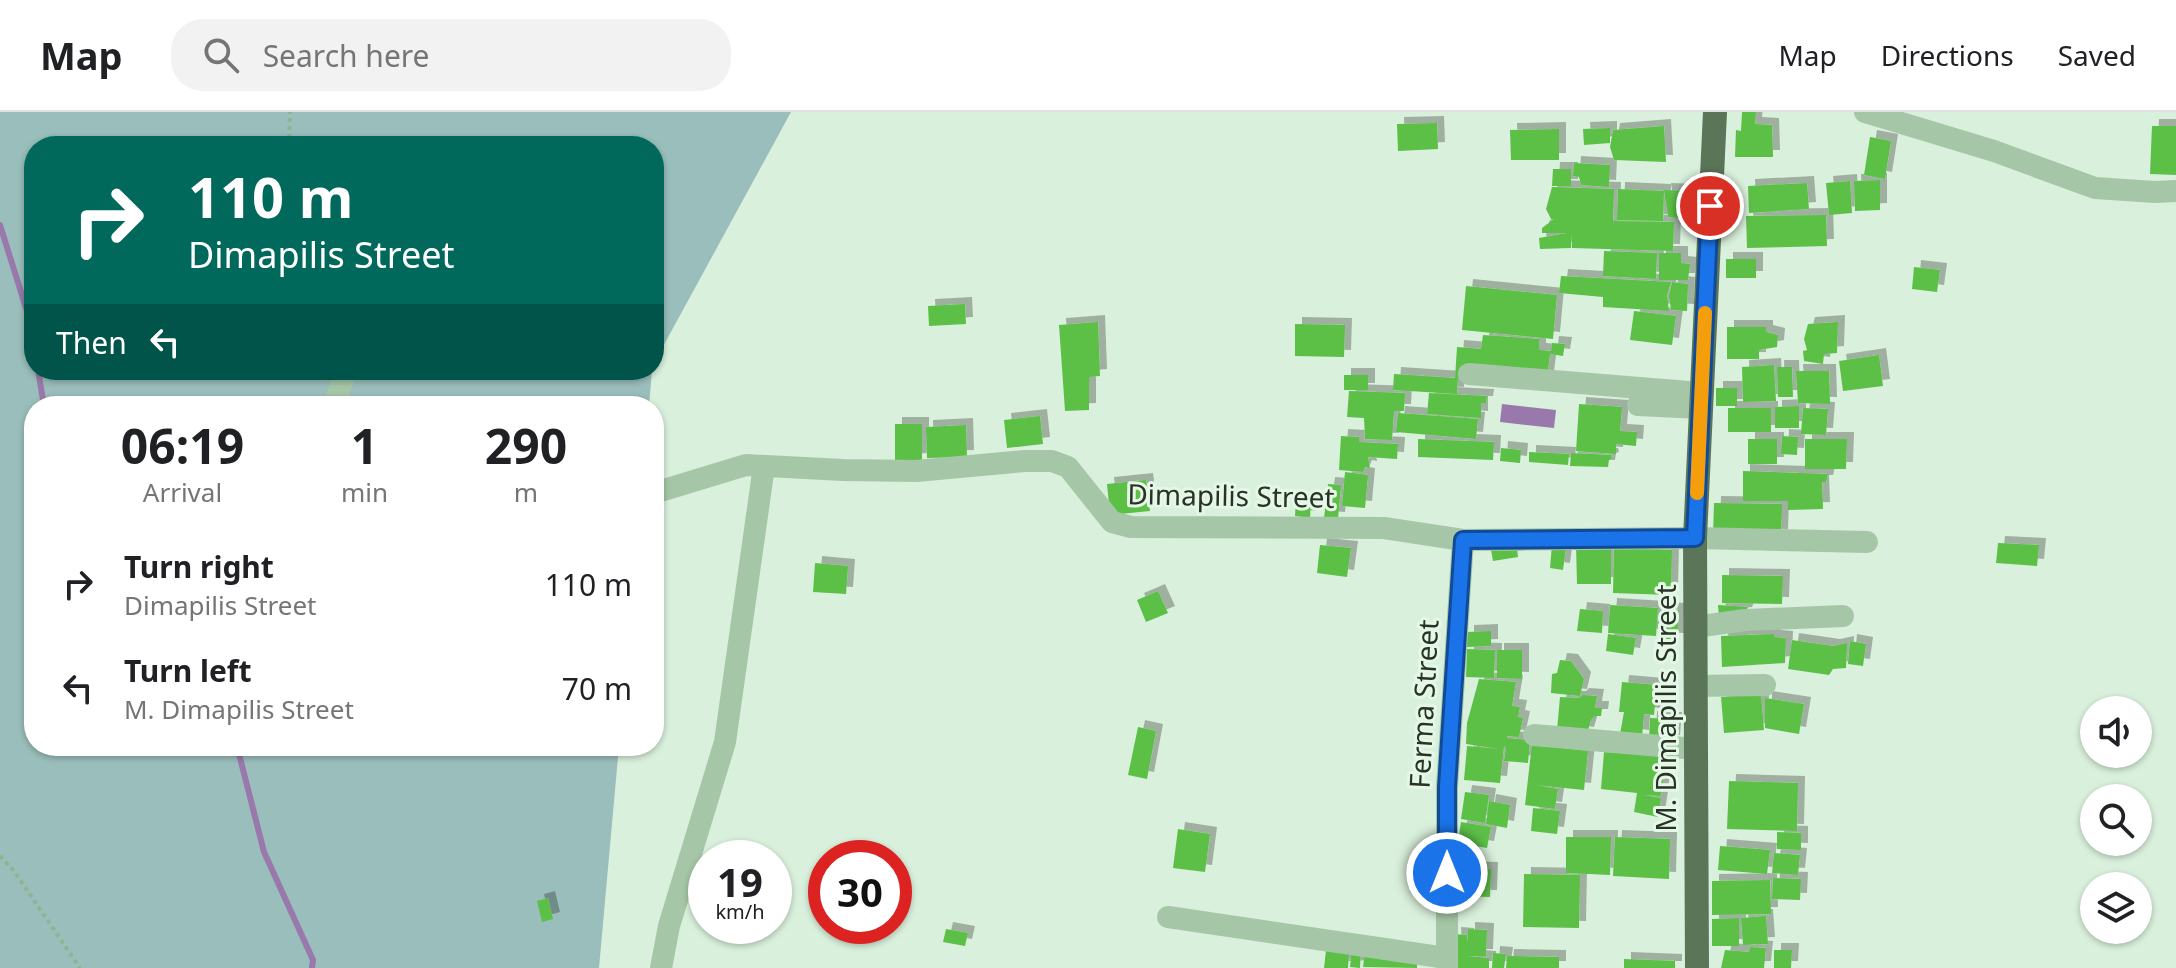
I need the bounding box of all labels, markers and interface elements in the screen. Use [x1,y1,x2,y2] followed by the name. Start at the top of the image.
[171,19,731,91] search box
[40,29,123,81] text: Map
[199,33,243,77] icon: search
[263,35,430,76] text: Search here
[1778,36,1837,74] text: Map
[1881,36,2014,74] text: Directions
[2058,36,2136,74] text: Saved
[188,158,353,234] text: 110 m
[56,168,160,272] icon: right
[1676,172,1744,240] pin
[1688,184,1732,228] icon: arrive
[188,230,455,279] text: Dimapilis Street
[143,320,187,364] icon: left
[56,322,127,363] text: Then
[121,413,244,478] text: 06:19
[351,413,378,478] text: 1
[485,413,567,478] text: 290
[143,474,222,510] text: Arrival
[341,474,388,510] text: min
[514,474,538,510] text: m
[1127,474,1335,516] street label: Dimapilis Street
[124,546,274,587] text: Turn right
[56,562,100,606] icon: right
[545,564,632,605] text: 110 m
[1646,584,1684,832] street label: M. Dimapilis Street
[124,587,317,623] text: Dimapilis Street
[1400,619,1446,789] street label: Ferma Street
[124,650,252,691] text: Turn left
[56,666,100,710] icon: left
[562,668,632,709] text: 70 m
[124,691,354,727] text: M. Dimapilis Street
[2080,696,2152,944] map controls
[2080,696,2152,768] button: sound
[2080,784,2152,856] button: search
[1405,831,1489,915] position arrow
[808,840,912,944] speed limit sign: 30
[717,854,763,909] text: 19
[2080,872,2152,944] button: layers
[715,898,765,925] text: km/h

